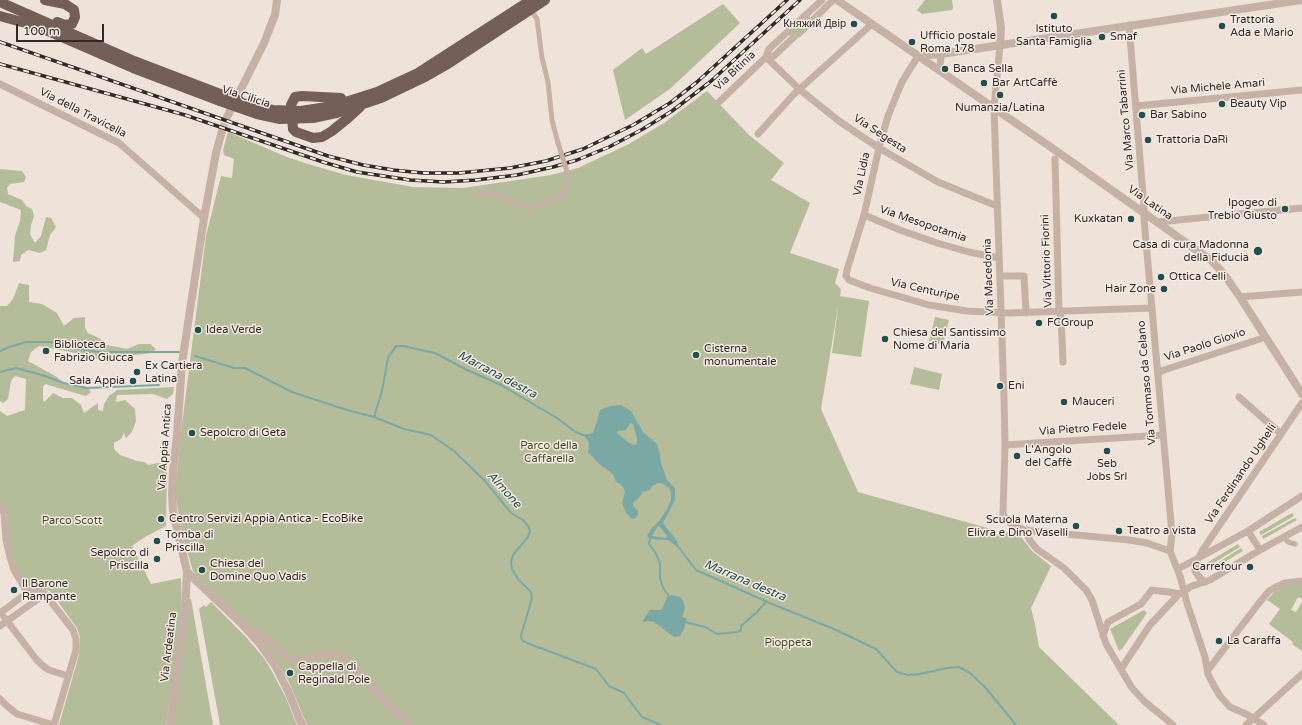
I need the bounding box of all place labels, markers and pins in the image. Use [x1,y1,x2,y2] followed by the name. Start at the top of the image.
[1049,11,1059,21] marker: Istituto Santa Famiglia
[1230,13,1294,39] place label: Trattoria Ada e Mario
[783,17,846,31] place label: Княжий Двір
[849,19,859,29] marker: Княжий Двір
[1217,21,1227,31] marker: Trattoria Ada e Mario
[1016,22,1092,48] place label: Istituto Santa Famiglia
[920,29,996,55] place label: Ufficio postale Roma 178
[1110,30,1137,44] place label: Smaf
[1097,32,1107,42] marker: Smaf
[907,37,917,47] marker: Ufficio postale Roma 178
[953,62,1013,76] place label: Banca Sella
[940,64,950,74] marker: Banca Sella
[992,76,1058,90] place label: Bar ArtCaffè
[979,78,989,88] marker: Bar ArtCaffè
[995,90,1005,100] marker: Numanzia/Latina
[1230,97,1287,111] place label: Beauty Vip
[1217,99,1227,109] marker: Beauty Vip
[955,101,1045,115] place label: Numanzia/Latina
[1150,108,1207,122] place label: Bar Sabino
[1137,110,1147,120] marker: Bar Sabino
[1156,133,1228,147] place label: Trattoria DaRì
[1143,135,1153,145] marker: Trattoria DaRì
[1208,196,1277,222] place label: Ipogeo di Trebio Giusto
[1280,204,1290,214] marker: Ipogeo di Trebio Giusto
[1074,212,1123,226] place label: Kuxkatan
[1126,214,1136,224] marker: Kuxkatan
[1132,238,1249,264] place label: Casa di cura Madonna della Fiducia
[1252,245,1264,257] marker: Casa di cura Madonna della Fiducia
[1169,270,1226,284] place label: Ottica Celli
[1156,272,1166,282] marker: Ottica Celli
[1105,282,1156,296] place label: Hair Zone
[1159,284,1169,294] marker: Hair Zone
[1047,316,1094,330] place label: FCGroup
[1034,318,1044,328] marker: FCGroup
[206,323,262,337] place label: Idea Verde
[193,325,203,335] marker: Idea Verde
[893,326,1006,352] place label: Chiesa del Santissimo Nome di Maria
[880,334,890,344] marker: Chiesa del Santissimo Nome di Maria
[54,338,133,364] place label: Biblioteca Fabrizio Giucca
[704,342,776,368] place label: Cisterna monumentale
[41,346,51,356] marker: Biblioteca Fabrizio Giucca
[691,350,701,360] marker: Cisterna monumentale
[145,359,202,385] place label: Ex Cartiera Latina
[132,367,142,377] marker: Ex Cartiera Latina
[69,374,125,388] place label: Sala Appia
[128,376,138,386] marker: Sala Appia
[1008,379,1024,393] place label: Eni
[995,381,1005,391] marker: Eni
[1072,395,1114,409] place label: Mauceri
[1059,397,1069,407] marker: Mauceri
[200,426,286,440] place label: Sepolcro di Geta
[187,428,197,438] marker: Sepolcro di Geta
[1025,443,1072,469] place label: L'Angolo del Caffè
[1102,446,1112,456] marker: Seb Jobs Srl
[1012,451,1022,461] marker: L'Angolo del Caffè
[1087,457,1127,483] place label: Seb Jobs Srl
[169,512,363,526] place label: Centro Servizi Appia Antica - EcoBike
[967,513,1068,539] place label: Scuola Materna Elivra e Dino Vaselli
[156,514,166,524] marker: Centro Servizi Appia Antica - EcoBike
[1071,521,1081,531] marker: Scuola Materna Elivra e Dino Vaselli
[1127,524,1196,538] place label: Teatro a vista
[1114,526,1124,536] marker: Teatro a vista
[165,528,213,554] place label: Tomba di Priscilla
[152,536,162,546] marker: Tomba di Priscilla
[90,546,149,572] place label: Sepolcro di Priscilla
[152,554,162,564] marker: Sepolcro di Priscilla
[210,557,307,583] place label: Chiesa del Domine Quo Vadis
[1192,560,1242,574] place label: Carrefour
[1245,562,1255,572] marker: Carrefour
[197,565,207,575] marker: Chiesa del Domine Quo Vadis
[22,577,76,603] place label: Il Barone Rampante
[9,585,19,595] marker: Il Barone Rampante
[1227,634,1281,648] place label: La Caraffa
[1214,636,1224,646] marker: La Caraffa
[298,660,370,686] place label: Cappella di Reginald Pole
[285,668,295,678] marker: Cappella di Reginald Pole

